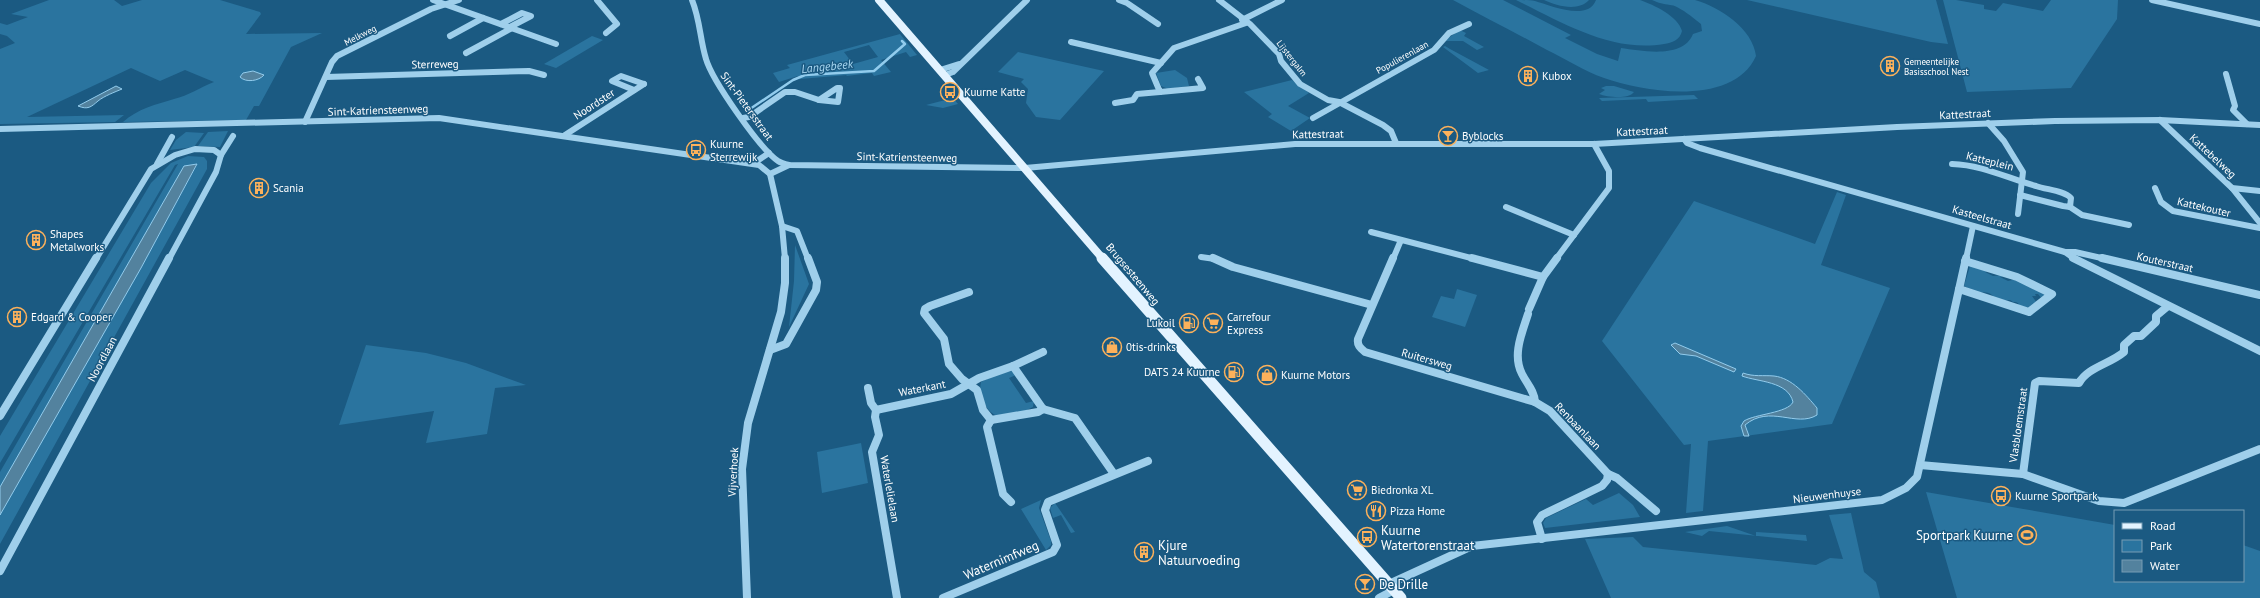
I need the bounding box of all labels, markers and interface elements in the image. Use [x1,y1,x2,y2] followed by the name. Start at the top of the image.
[342,22,378,48] street label: Melkweg
[1274,38,1310,78] street label: Lijstergalm
[1374,38,1430,76] street label: Populierenlaan
[1879,55,1901,77] building icon: Gemeentelijke Basisschool Nest
[800,56,854,76] water label: Langebeek
[1904,56,1969,77] place label: Gemeentelijke Basisschool Nest
[411,57,459,71] street label: Sterreweg
[1517,65,1539,87] building icon: Kubox
[717,69,777,143] street label: Sint-Pietersstraat
[1542,69,1572,83] place label: Kubox
[939,81,961,103] bus stop icon: Kuurne Katte
[571,85,617,123] street label: Noordster
[964,85,1026,99] place label: Kuurne Katte
[327,101,429,119] street label: Sint-Katriensteenweg
[1939,106,1991,122] street label: Kattestraat
[1616,123,1668,139] street label: Kattestraat
[1437,125,1459,147] bar icon: Byblocks
[1292,127,1344,141] street label: Kattestraat
[1462,129,1504,143] place label: Byblocks
[2187,131,2239,181] street label: Kattebelweg
[710,137,758,164] place label: Kuurne Sterrewijk
[685,139,707,161] bus stop icon: Kuurne Sterrewijk
[1965,148,2015,174] street label: Katteplein
[857,149,958,165] street label: Sint-Katriensteenweg
[248,177,270,199] building icon: Scania
[273,181,304,195] place label: Scania
[2176,194,2232,220] street label: Kattekouter
[1951,202,2014,232] street label: Kasteelstraat
[50,227,105,254] place label: Shapes Metalworks
[25,229,47,251] building icon: Shapes Metalworks
[1103,240,1163,308] street label: Brugsesteenweg
[2135,249,2195,275] street label: Kouterstraat
[6,306,28,328] building icon: Edgard & Cooper
[31,310,112,324] place label: Edgard & Cooper
[1227,310,1271,337] place label: Carrefour Express
[1178,312,1200,334] fuel station icon: Lukoil
[1202,312,1224,334] supermarket icon: Carrefour Express
[1146,316,1176,330] place label: Lukoil
[84,334,120,384] street label: Noordlaan
[1101,336,1123,358] shop icon: 0tis-drinks
[1126,340,1176,354] place label: 0tis-drinks
[1400,345,1454,373] street label: Ruitersweg
[1223,361,1245,383] fuel station icon: DATS 24 Kuurne
[1256,364,1278,386] shop icon: Kuurne Motors
[1144,365,1220,379] place label: DATS 24 Kuurne
[1281,368,1350,382] place label: Kuurne Motors
[897,377,947,399] street label: Waterkant
[2006,386,2030,465] street label: Vlasbloemstraat
[1552,399,1604,453] street label: Renbaanlaan
[725,446,741,498] street label: Vijverhoek
[877,454,903,524] street label: Waterlelielaan
[1346,479,1368,501] supermarket icon: Biedronka XL
[1371,483,1434,497] place label: Biedronka XL
[1792,484,1862,506] street label: Nieuwenhuyse
[1990,485,2012,507] bus stop icon: Kuurne Sportpark
[2015,489,2098,503] place label: Kuurne Sportpark
[1365,500,1387,522] restaurant icon: Pizza Home
[1390,504,1446,518] place label: Pizza Home
[2114,510,2244,582] legend
[2150,518,2175,533] text: Road
[1381,522,1475,554] place label: Kuurne Watertorenstraat
[2016,524,2038,546] sports icon: Sportpark Kuurne
[1356,526,1378,548] bus stop icon: Kuurne Watertorenstraat
[1916,527,2013,544] place label: Sportpark Kuurne
[961,537,1041,583] street label: Waternimfweg
[1158,537,1240,569] place label: Kjure Natuurvoeding
[2150,538,2172,553] text: Park
[1133,541,1155,563] building icon: Kjure Natuurvoeding
[2150,558,2180,573] text: Water
[1354,573,1376,595] bar icon: De Drille
[1379,576,1428,593] place label: De Drille

